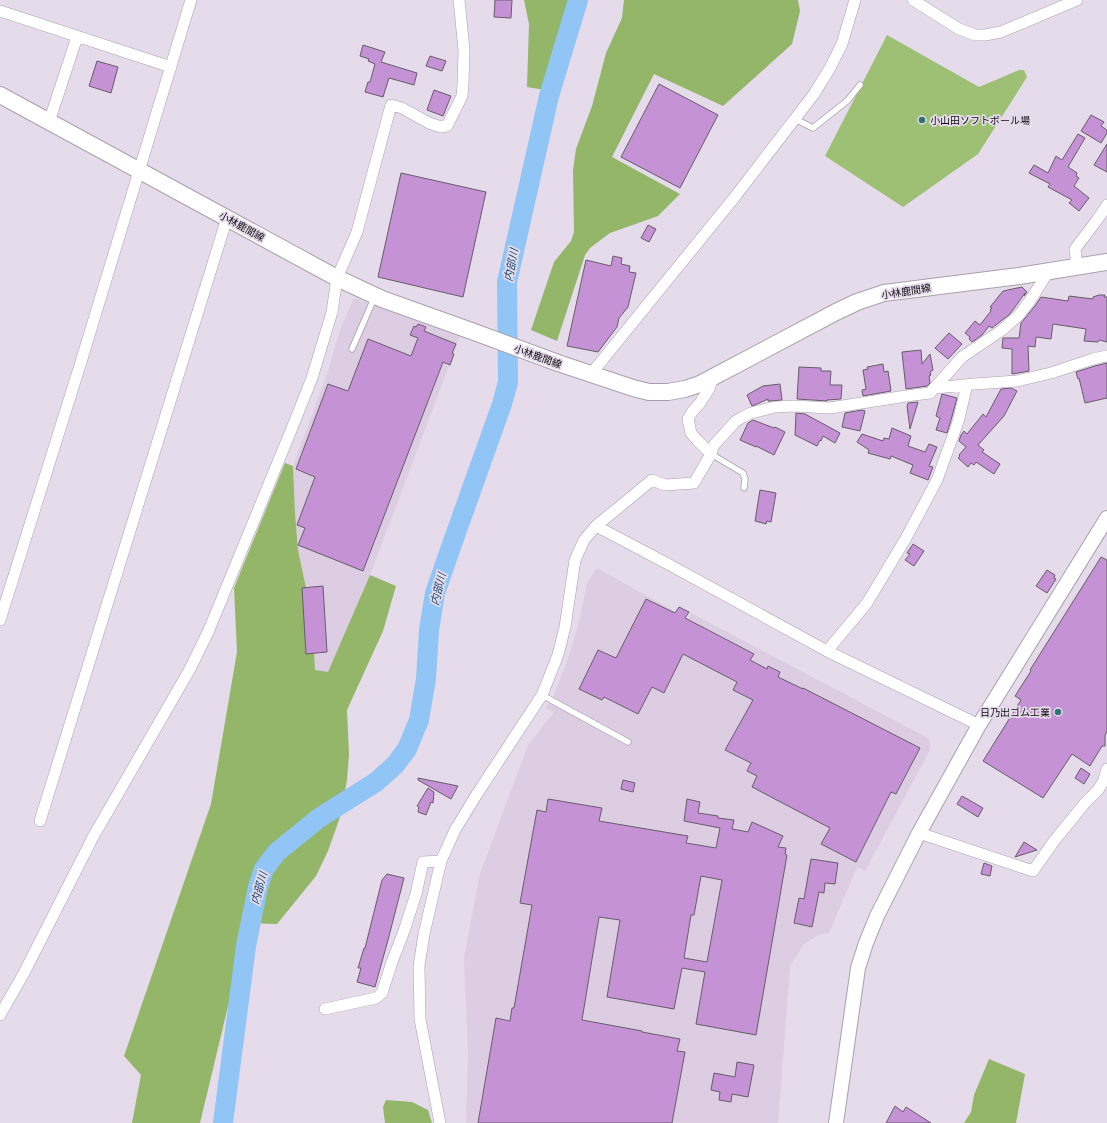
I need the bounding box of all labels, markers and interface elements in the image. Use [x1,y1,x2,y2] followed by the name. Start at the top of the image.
[917,115,927,125] marker: 小山田ソフトボール場
[930,115,1030,127] place label: 小山田ソフトボール場
[217,210,266,244] street label: 小林鹿間線
[502,247,521,283] water label: 内部川
[881,282,932,302] street label: 小林鹿間線
[512,343,563,371] street label: 小林鹿間線
[428,571,449,607] water label: 内部川
[980,707,1050,719] place label: 日乃出ゴム工業
[1053,707,1063,717] marker: 日乃出ゴム工業
[249,870,271,906] water label: 内部川

